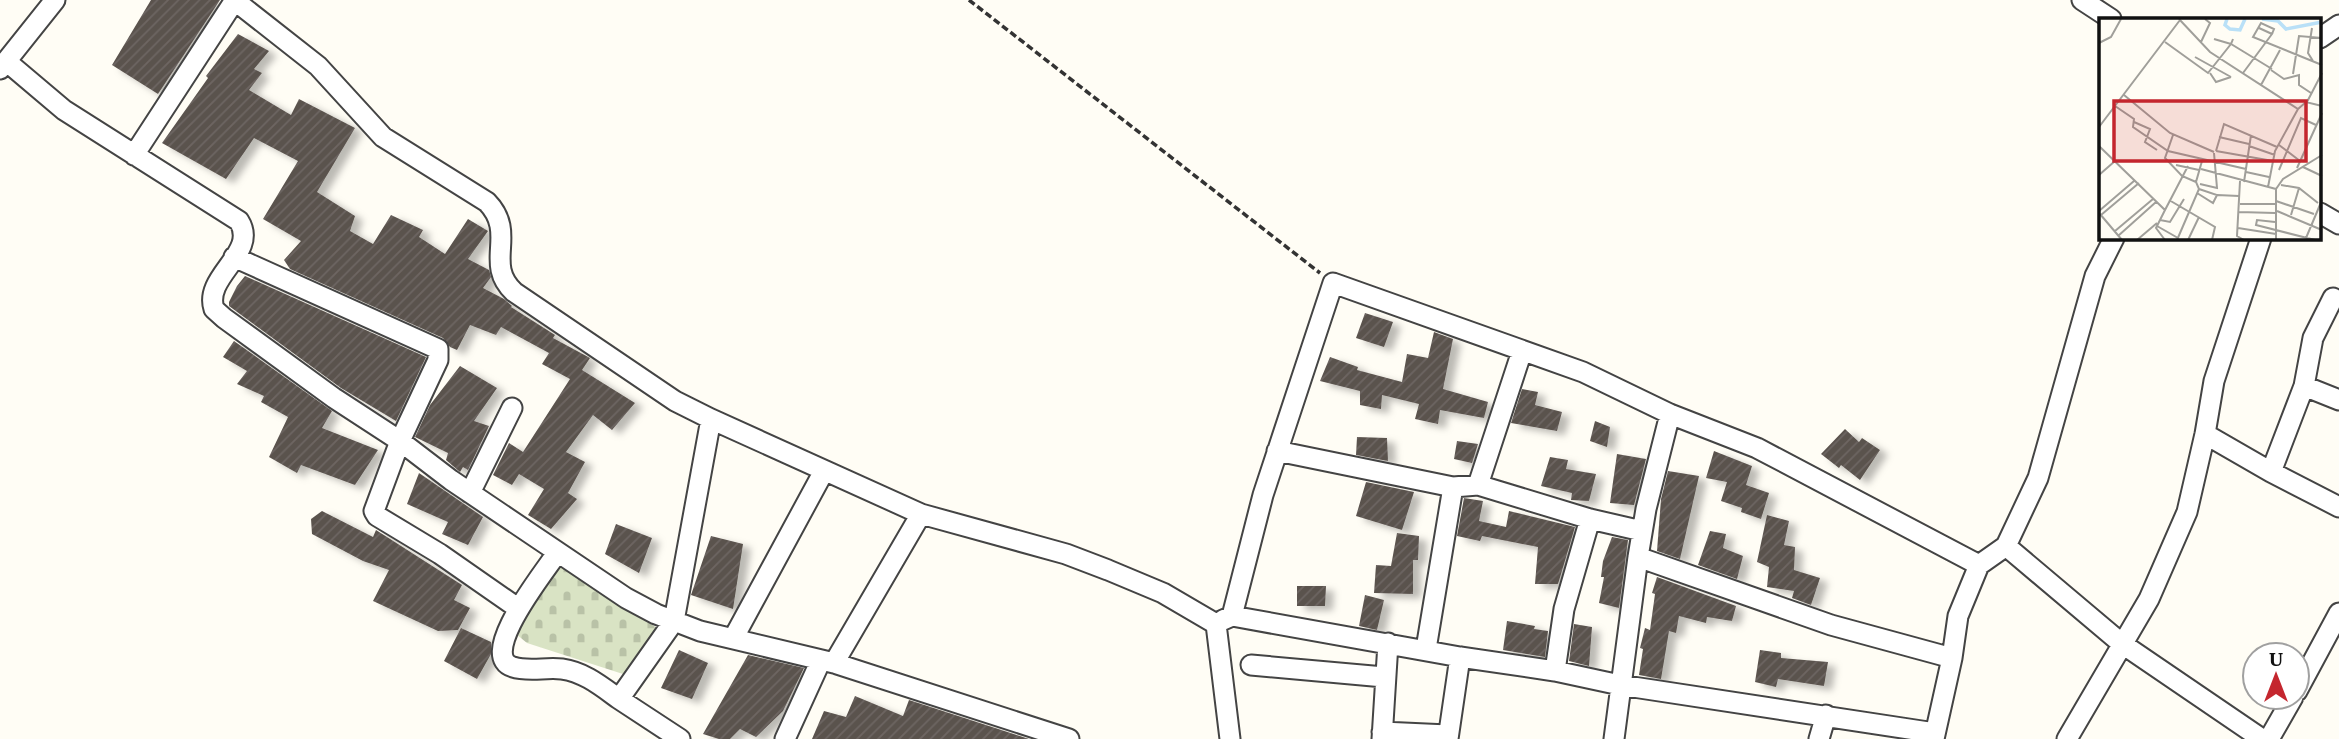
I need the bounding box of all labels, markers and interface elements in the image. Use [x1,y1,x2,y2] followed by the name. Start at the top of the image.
[2099,18,2322,240] inset map
[2241,641,2311,711] north arrow
[2269,647,2283,671] text: U

